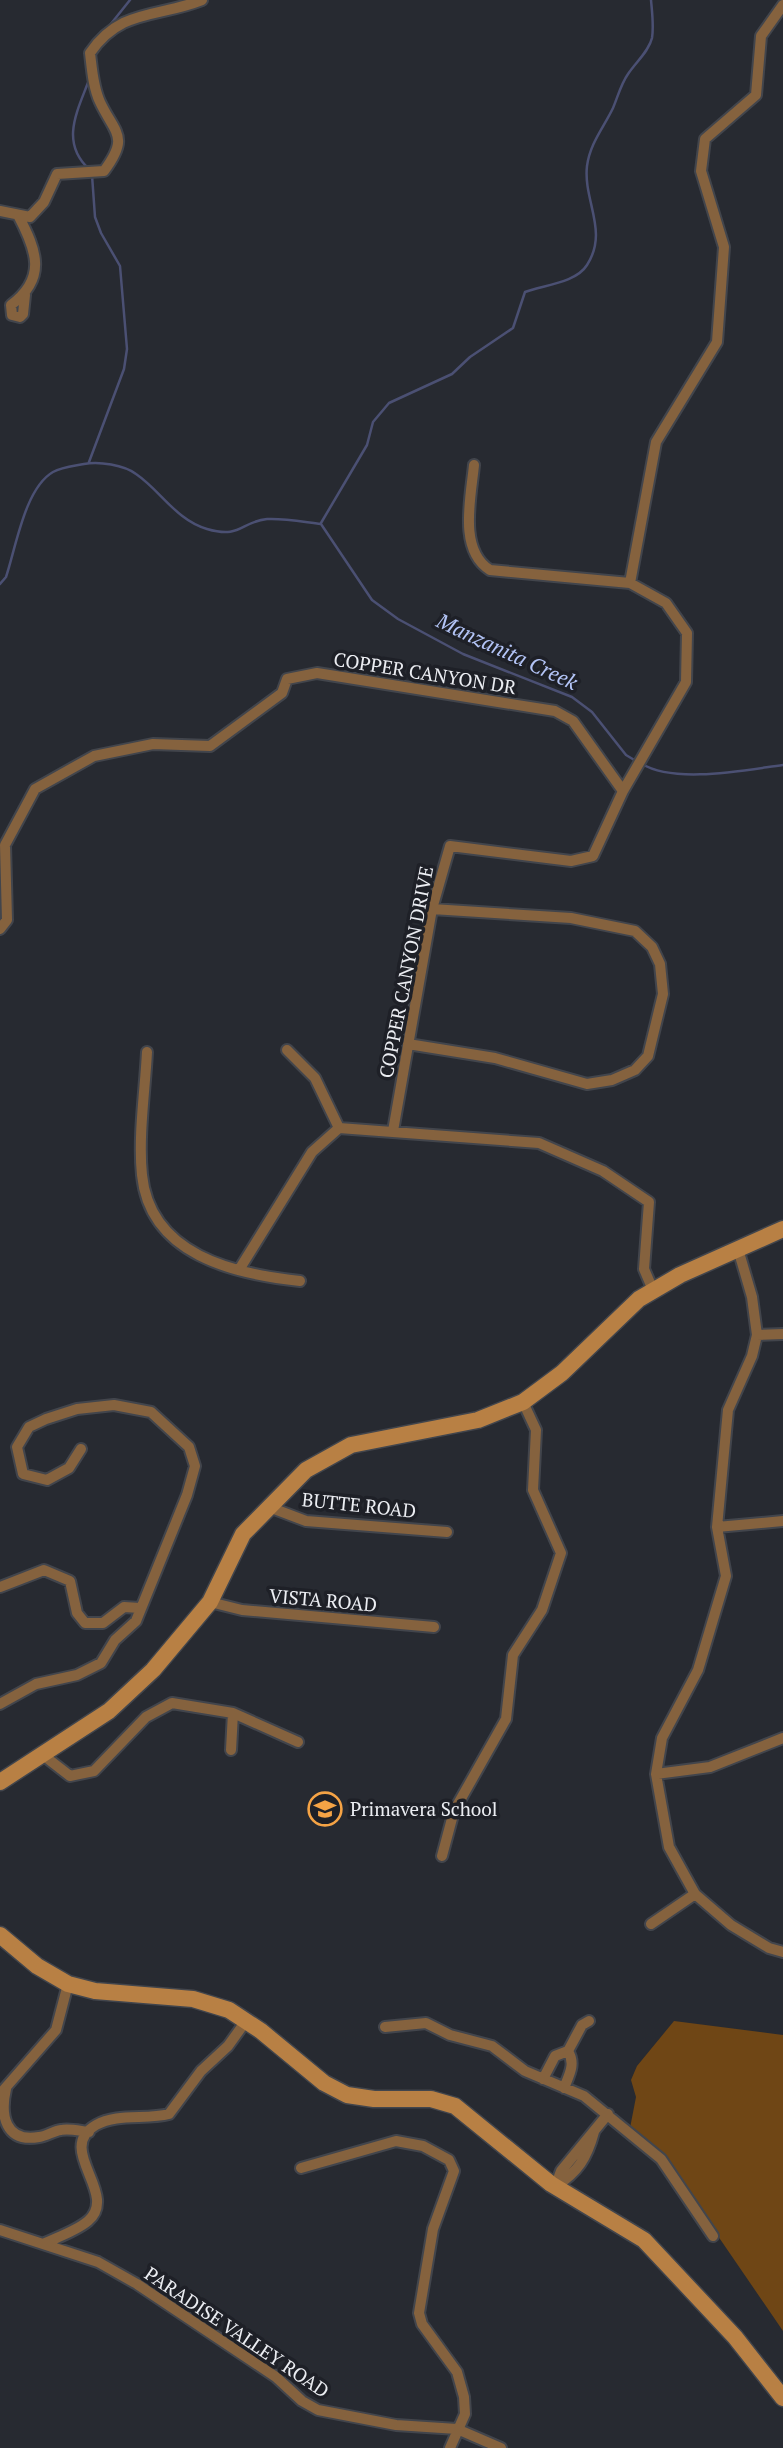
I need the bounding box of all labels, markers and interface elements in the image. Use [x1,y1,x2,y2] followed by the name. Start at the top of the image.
[431,606,583,696] water label: Manzanita Creek
[332,646,518,699] street label: COPPER CANYON DR
[373,864,438,1080] street label: COPPER CANYON DRIVE
[301,1486,417,1523] street label: BUTTE ROAD
[268,1582,378,1617] street label: VISTA ROAD
[306,1790,344,1828] school or university icon: Primavera School
[350,1796,498,1821] place label: Primavera School
[140,2260,334,2403] street label: PARADISE VALLEY ROAD

